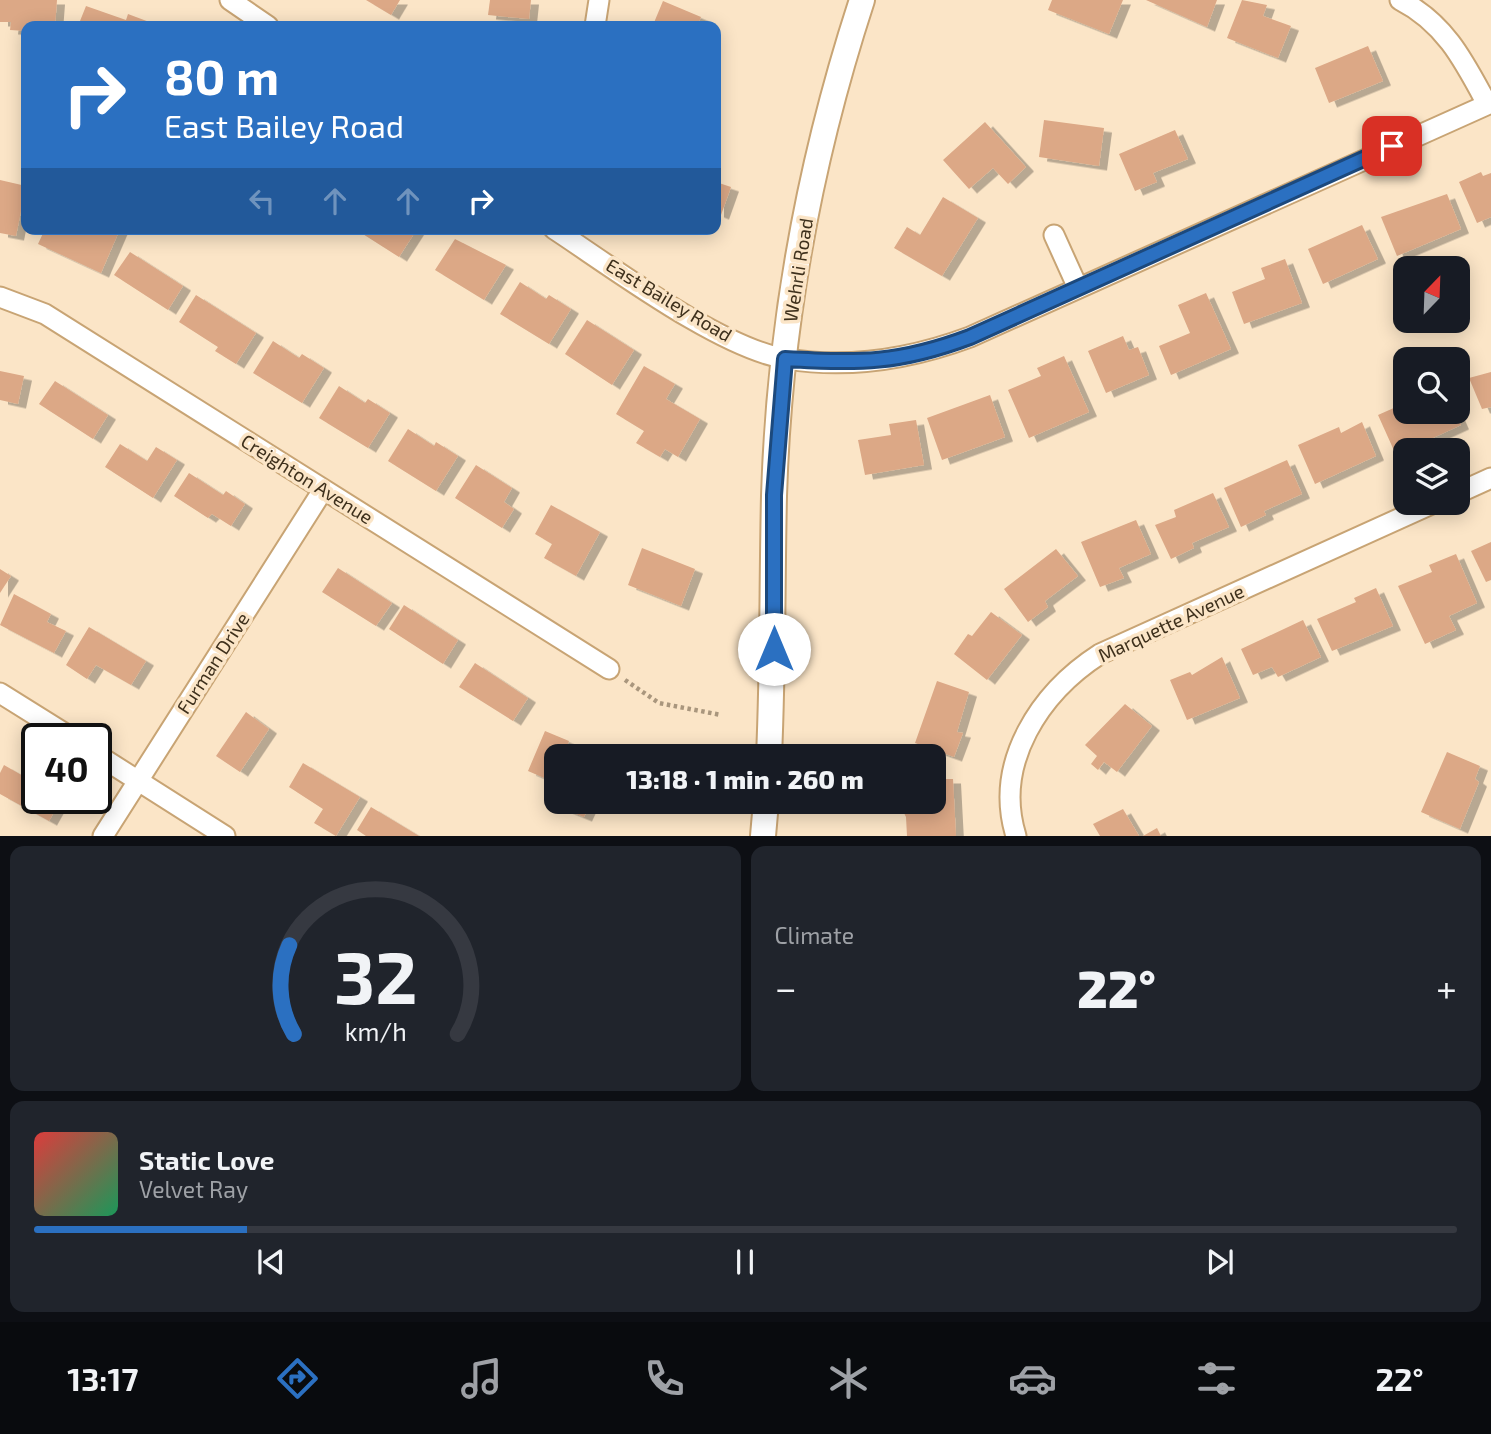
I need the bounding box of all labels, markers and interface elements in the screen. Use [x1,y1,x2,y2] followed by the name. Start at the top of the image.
[164,46,279,105] text: 80 m
[49,49,140,140] icon: right
[164,106,404,144] text: East Bailey Road
[1362,116,1422,176] pin
[1373,127,1411,165] icon: arrive
[243,182,281,220] icon: left
[316,182,354,220] icon: ahead
[389,182,427,220] icon: ahead
[462,182,500,220] icon: right
[778,216,817,324] street label: Wehrli Road
[602,253,736,346] street label: East Bailey Road
[1393,256,1470,332] north arrow
[1393,256,1470,515] map controls
[1393,347,1470,424] button: search
[237,429,378,528] street label: Creighton Avenue
[1393,438,1470,515] button: layers
[1094,579,1247,666] street label: Marquette Avenue
[171,608,254,718] street label: Furman Drive
[737,612,811,686] position arrow
[21,723,112,814] speed limit sign: 40
[626,763,864,794] text: 13:18 · 1 min · 260 m
[775,921,854,949] text: Climate
[333,932,417,1020] text: 32
[1077,956,1156,1018] text: 22°
[775,964,797,1010] text: −
[1436,964,1457,1010] text: +
[344,1016,406,1046] text: km/h
[139,1144,275,1175] text: Static Love
[139,1175,248,1203] text: Velvet Ray
[252,1243,290,1281] icon: previous
[726,1243,764,1281] icon: pause
[1201,1243,1239,1281] icon: next
[273,1354,322,1403] icon: directions
[457,1354,506,1403] icon: music
[640,1354,689,1403] icon: phone
[824,1354,873,1403] icon: climate
[1008,1354,1057,1403] icon: car
[1192,1354,1241,1403] icon: filters
[67,1359,138,1397] text: 13:17
[1375,1359,1424,1397] text: 22°

